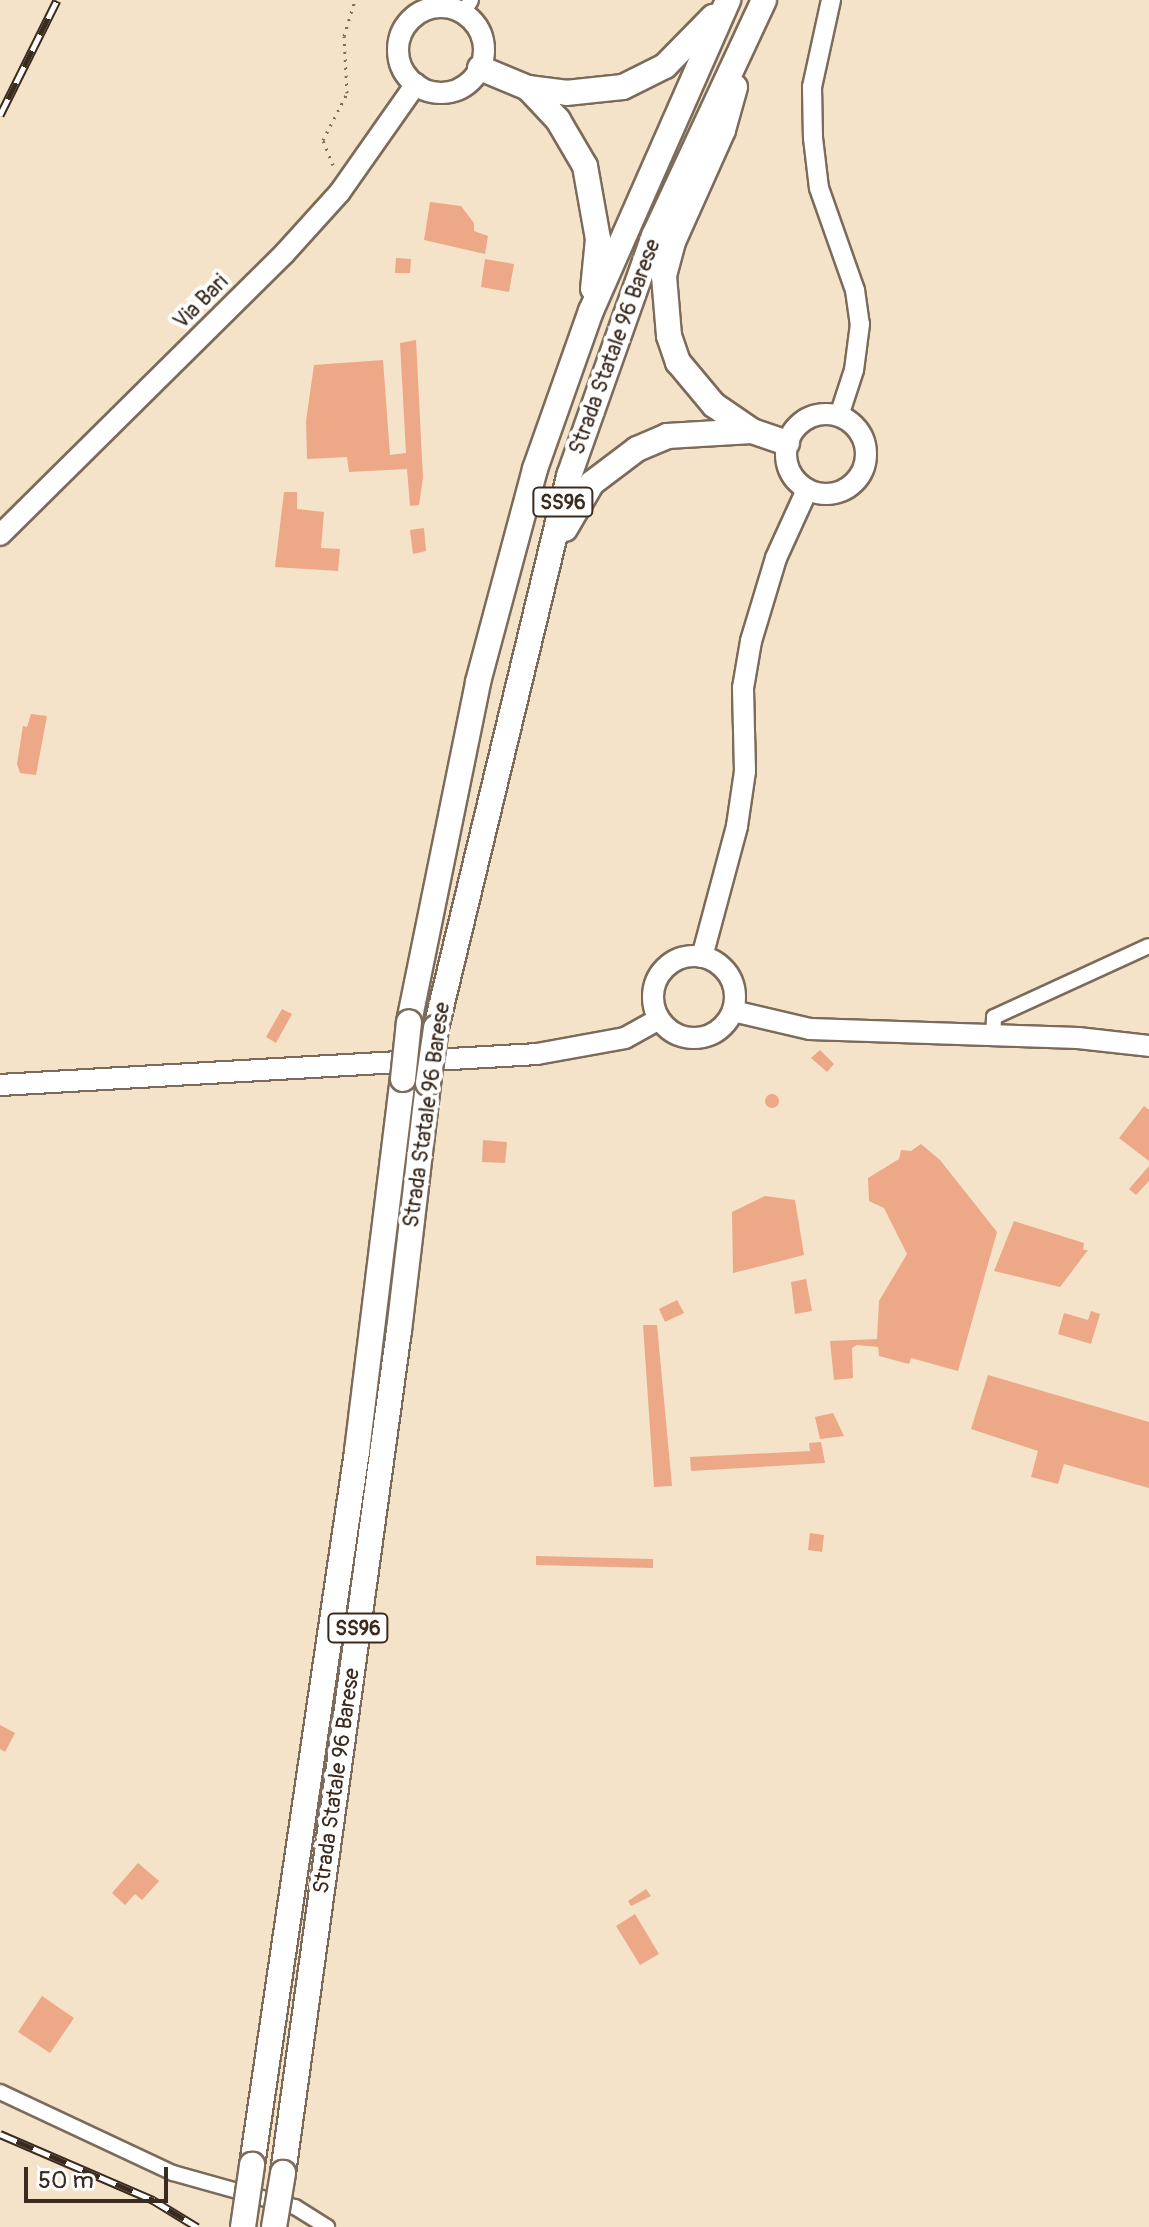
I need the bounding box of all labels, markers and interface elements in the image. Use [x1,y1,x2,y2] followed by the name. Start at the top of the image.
[564,236,666,458] street label: Strada Statale 96 Barese
[168,269,234,335] street label: Via Bari
[531,486,595,518] road number: SS96
[398,1001,456,1229] street label: Strada Statale 96 Barese
[326,1612,390,1644] road number: SS96
[308,1667,366,1895] street label: Strada Statale 96 Barese
[28,2151,172,2201] scale bar
[38,2166,94,2195] text: 50 m

